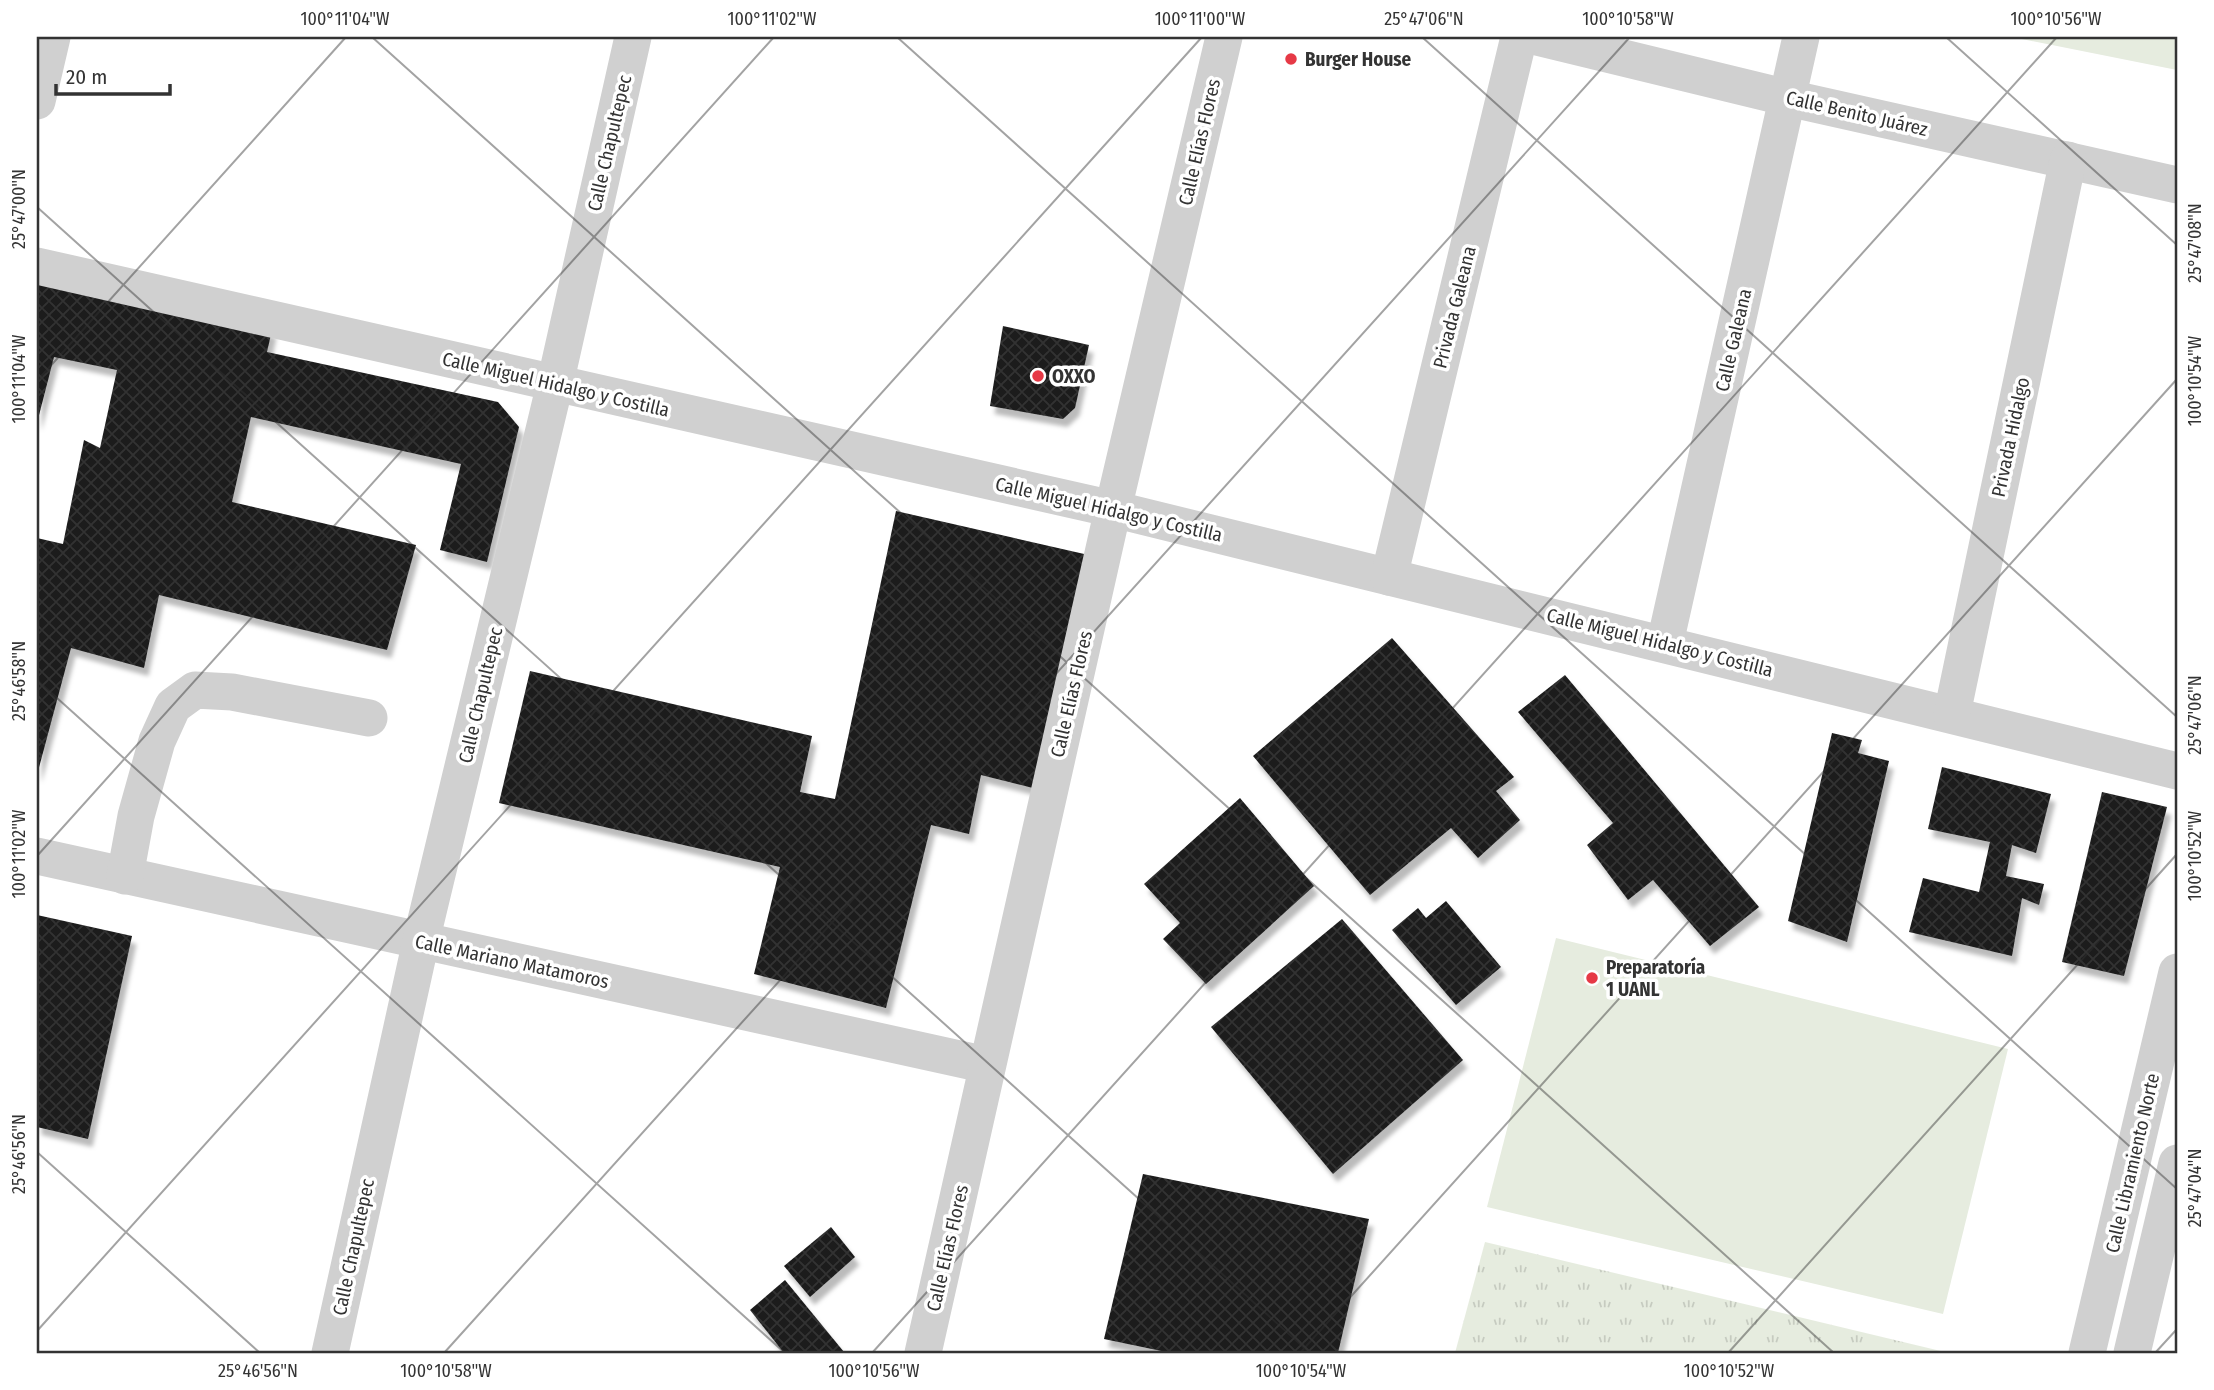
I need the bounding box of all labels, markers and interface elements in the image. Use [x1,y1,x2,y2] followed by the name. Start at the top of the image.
[301,8,390,30] text: 100°11'04"W
[728,8,817,30] text: 100°11'02"W
[1155,8,1246,30] text: 100°11'00"W
[1384,8,1464,30] text: 25°47'06"N
[1582,8,1674,30] text: 100°10'58"W
[2010,8,2102,30] text: 100°10'56"W
[1305,48,1412,71] place label: Burger House
[1283,51,1299,67] marker: Burger House
[56,52,170,96] scale bar
[66,64,107,90] text: 20 m
[583,73,636,214] street label: Calle Chapultepec
[1174,77,1225,208] street label: Calle Elías Flores
[1784,86,1930,141] street label: Calle Benito Juárez
[8,169,30,249] text: 25°47'00"N
[2184,203,2206,283] text: 25°47'08"N
[1428,244,1481,371] street label: Privada Galeana
[1710,286,1757,394] street label: Calle Galeana
[8,334,30,423] text: 100°11'04"W
[2184,335,2206,426] text: 100°10'54"W
[440,347,672,422] street label: Calle Miguel Hidalgo y Costilla
[1052,365,1095,388] place label: OXXO
[1030,368,1046,384] marker: OXXO
[1987,375,2034,499] street label: Privada Hidalgo
[993,472,1225,547] street label: Calle Miguel Hidalgo y Costilla
[1544,603,1775,682] street label: Calle Miguel Hidalgo y Costilla
[454,625,507,766] street label: Calle Chapultepec
[1046,629,1097,760] street label: Calle Elías Flores
[8,641,30,721] text: 25°46'58"N
[2184,675,2206,755] text: 25°47'06"N
[8,809,30,898] text: 100°11'02"W
[2184,810,2206,901] text: 100°10'52"W
[413,930,611,993] street label: Calle Mariano Matamoros
[1606,956,1705,1001] place label: Preparatoría 1 UANL
[1584,970,1600,986] marker: Preparatoría 1 UANL
[2101,1071,2164,1255] street label: Calle Libramiento Norte
[8,1114,30,1194] text: 25°46'56"N
[2184,1149,2206,1227] text: 25°47'04"N
[328,1177,379,1318] street label: Calle Chapultepec
[922,1183,973,1314] street label: Calle Elías Flores
[218,1360,298,1382] text: 25°46'56"N
[400,1360,492,1382] text: 100°10'58"W
[828,1360,920,1382] text: 100°10'56"W
[1256,1360,1347,1382] text: 100°10'54"W
[1684,1360,1775,1382] text: 100°10'52"W

